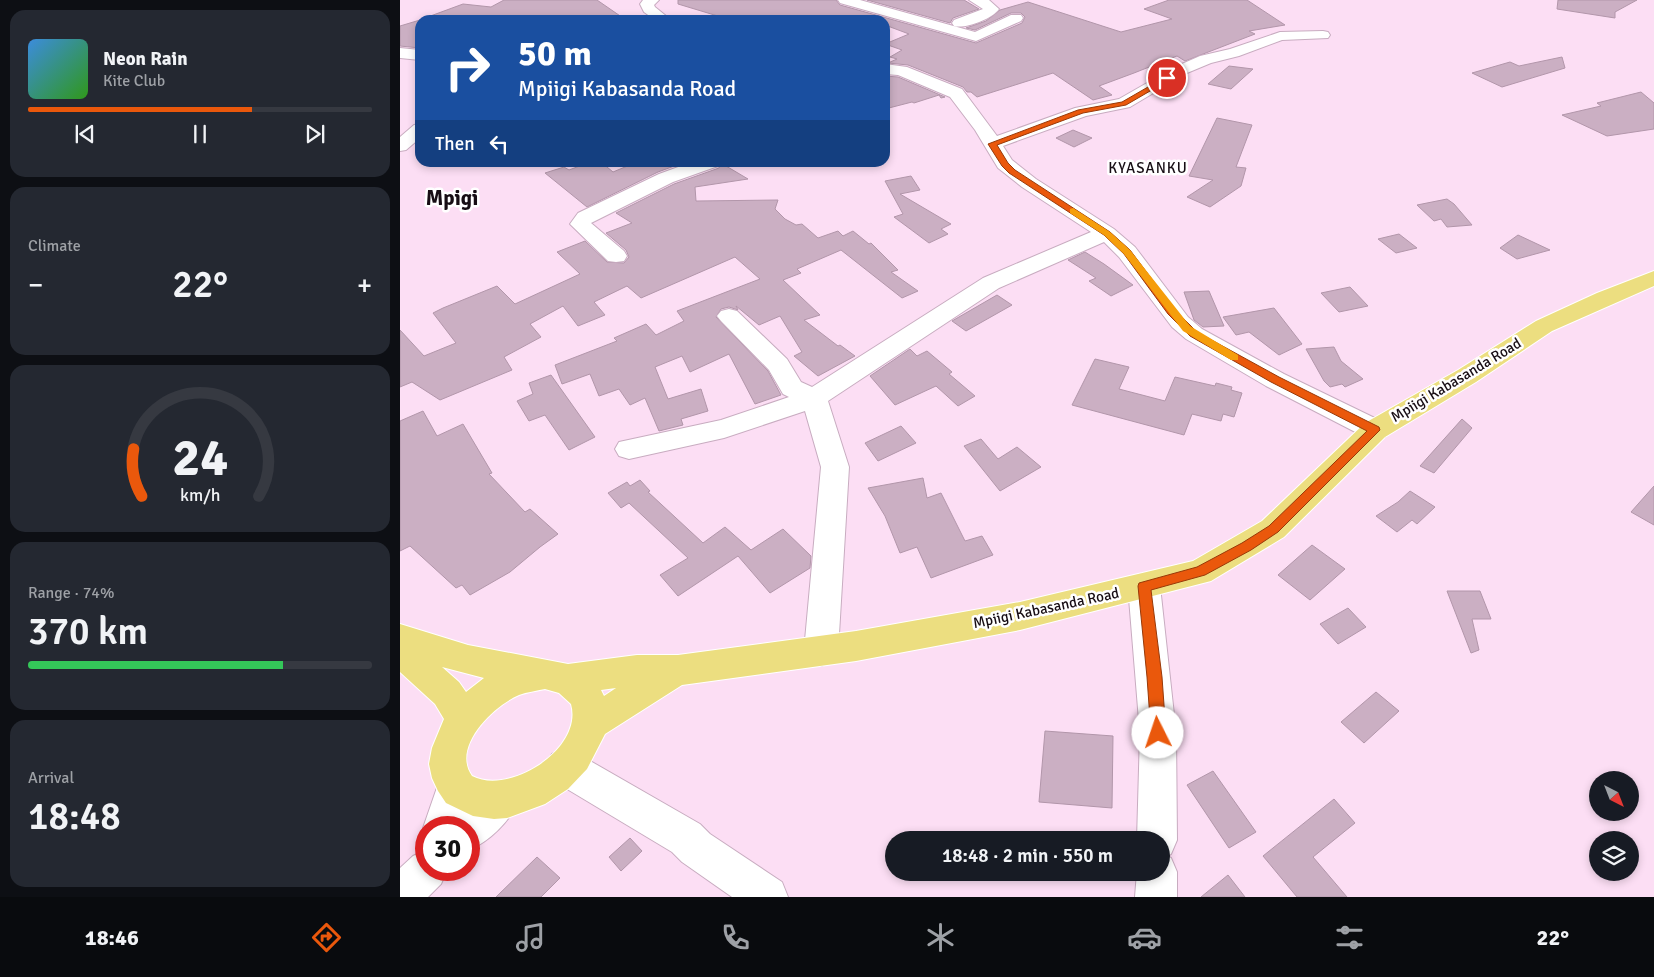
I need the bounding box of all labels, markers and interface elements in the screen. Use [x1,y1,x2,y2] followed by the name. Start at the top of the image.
[518,32,592,75] text: 50 m
[435,35,500,100] icon: right
[103,47,188,71] text: Neon Rain
[1146,57,1188,99] pin
[1153,64,1181,92] icon: arrive
[103,71,165,91] text: Kite Club
[518,75,736,102] text: Mpiigi Kabasanda Road
[71,120,99,148] icon: previous
[186,120,214,148] icon: pause
[301,120,329,148] icon: next
[485,130,513,158] icon: left
[435,132,475,156] text: Then
[1108,159,1188,177] district label: KYASANKU
[426,185,478,211] district label: Mpigi
[28,236,81,256] text: Climate
[172,261,228,308] text: 22°
[28,268,43,302] text: −
[357,268,372,302] text: +
[1388,334,1524,426] street label: Mpiigi Kabasanda Road
[172,426,228,490] text: 24
[180,484,220,506] text: km/h
[28,583,114,603] text: Range · 74%
[971,584,1121,632] street label: Mpiigi Kabasanda Road
[28,608,148,655] text: 370 km
[1131,706,1183,758] position arrow
[28,768,74,788] text: Arrival
[1589,771,1639,821] north arrow
[1589,771,1639,881] map controls
[28,793,121,840] text: 18:48
[415,816,480,881] speed limit sign: 30
[1589,831,1639,881] button: layers
[942,844,1113,868] text: 18:48 · 2 min · 550 m
[309,920,344,955] icon: directions
[513,920,548,955] icon: music
[718,920,753,955] icon: phone
[923,920,958,955] icon: climate
[1127,920,1162,955] icon: car
[1332,920,1367,955] icon: filters
[85,924,139,951] text: 18:46
[1537,924,1569,951] text: 22°

